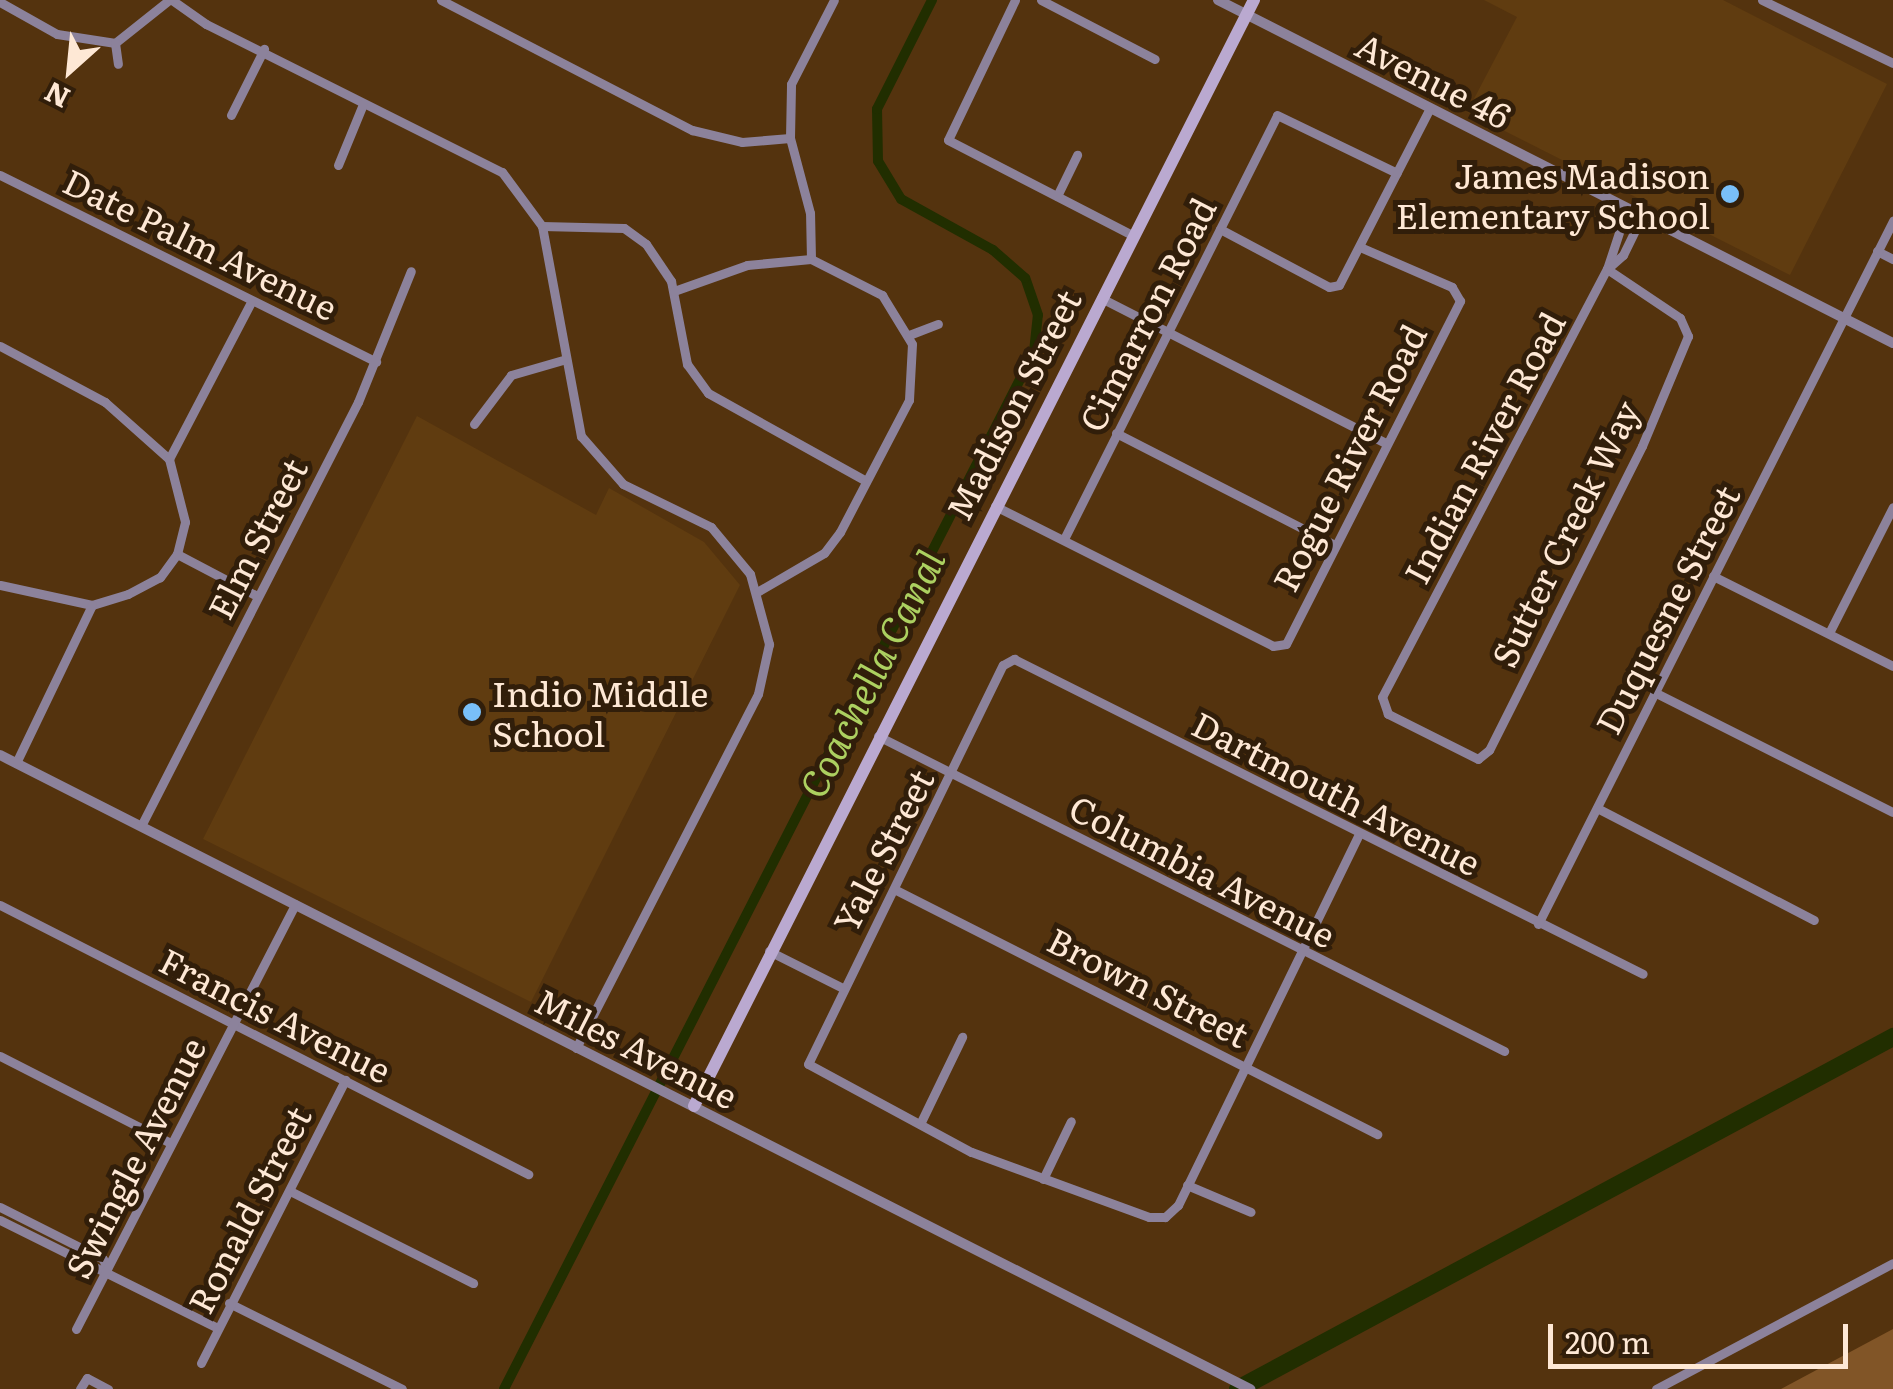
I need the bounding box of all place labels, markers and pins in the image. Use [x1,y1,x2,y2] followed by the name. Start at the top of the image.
[1396,153,1710,235] place label: James Madison Elementary School
[1719,183,1741,205] marker: James Madison Elementary School
[492,671,708,753] place label: Indio Middle School
[461,701,483,723] marker: Indio Middle School

